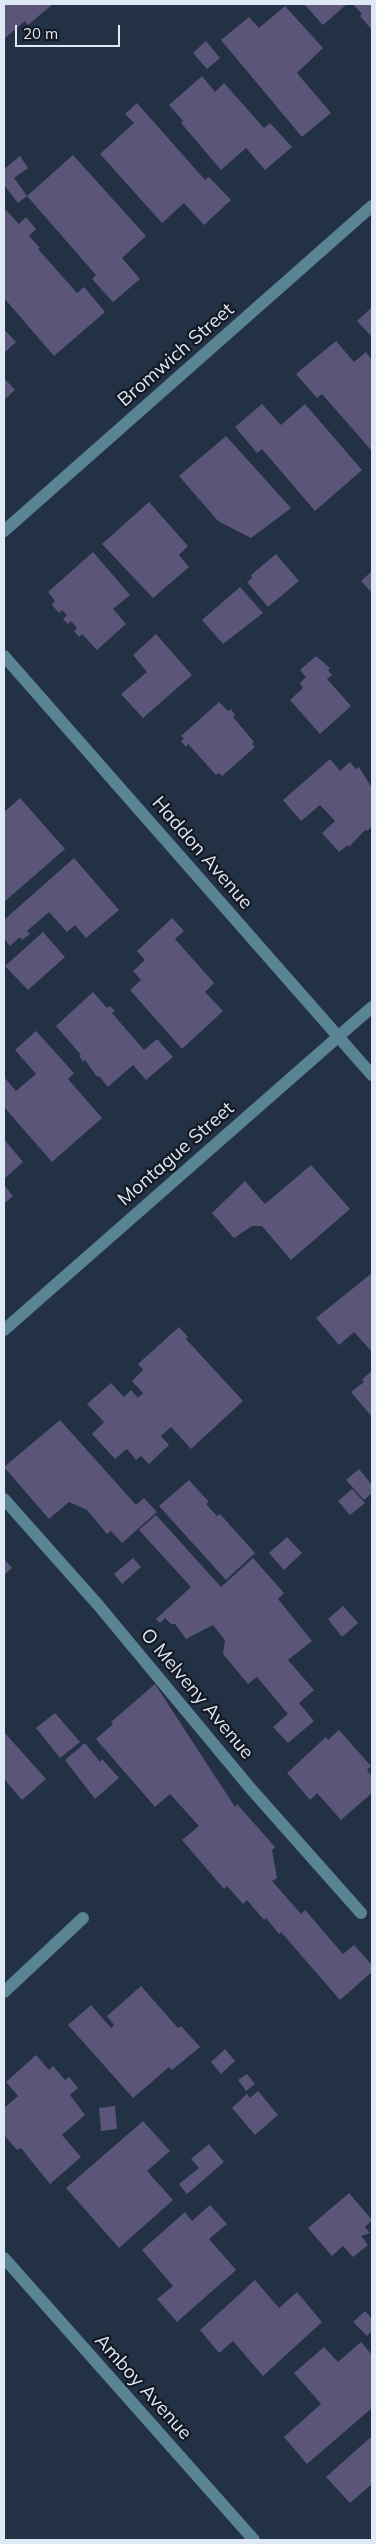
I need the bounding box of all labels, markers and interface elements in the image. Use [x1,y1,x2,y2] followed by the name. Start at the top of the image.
[18,15,122,47] scale bar
[23,24,58,43] text: 20 m
[113,298,239,412] street label: Bromwich Street
[147,792,257,914] street label: Haddon Avenue
[113,1097,239,1211] street label: Montague Street
[136,1624,258,1764] street label: O Melveny Avenue
[90,2330,196,2444] street label: Amboy Avenue

